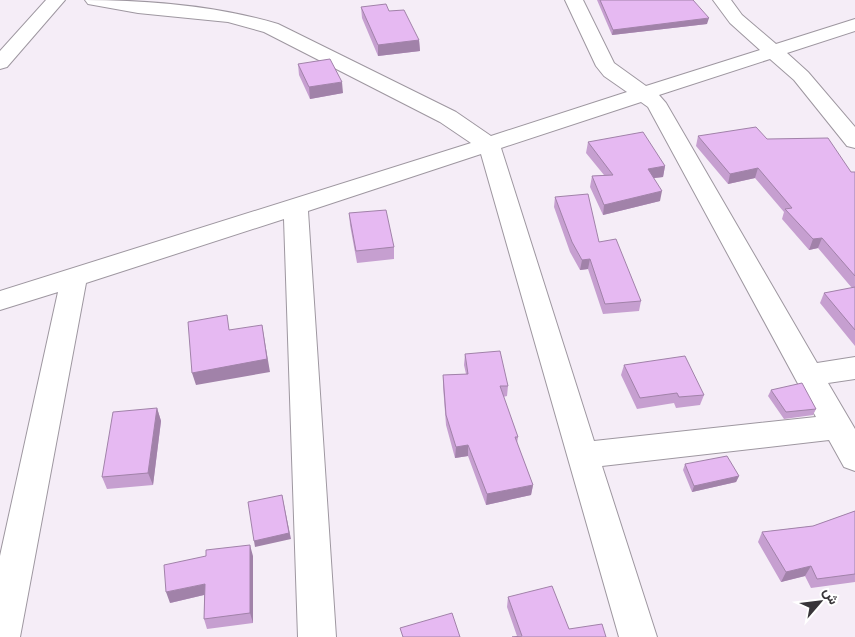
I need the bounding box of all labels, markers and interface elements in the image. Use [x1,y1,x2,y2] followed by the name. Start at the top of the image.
[795,577,845,627] north arrow
[820,584,843,608] text: ش

